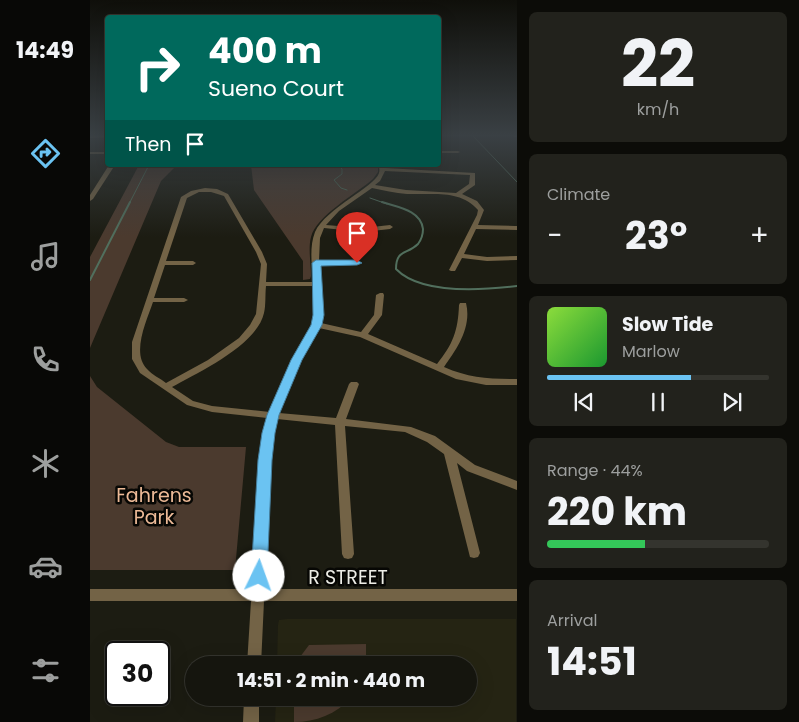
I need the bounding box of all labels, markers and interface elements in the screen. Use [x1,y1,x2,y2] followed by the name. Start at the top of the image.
[621,19,695,110] text: 22
[208,26,322,75] text: 400 m
[16,35,74,66] text: 14:49
[125,35,190,100] icon: right
[208,73,344,104] text: Sueno Court
[637,98,679,121] text: km/h
[181,130,209,158] icon: arrive
[125,131,171,158] text: Then
[28,136,63,171] icon: directions
[547,183,610,206] text: Climate
[625,209,687,262] text: 23°
[336,212,378,263] pin
[547,216,562,255] text: −
[750,216,769,255] text: +
[343,219,371,247] icon: arrive
[28,239,63,274] icon: music
[622,311,713,338] text: Slow Tide
[622,340,680,363] text: Marlow
[28,342,63,377] icon: phone
[570,388,598,416] icon: previous
[644,388,672,416] icon: pause
[718,388,746,416] icon: next
[28,446,63,481] icon: climate
[547,459,643,482] text: Range · 44%
[116,482,192,531] park label: Fahrens Park
[547,485,687,538] text: 220 km
[28,549,63,584] icon: car
[232,549,284,601] position arrow
[308,564,388,591] street label: R STREET
[547,609,597,632] text: Arrival
[547,635,637,688] text: 14:51
[105,641,170,706] speed limit sign: 30
[28,653,63,688] icon: filters
[237,667,425,694] text: 14:51 · 2 min · 440 m

